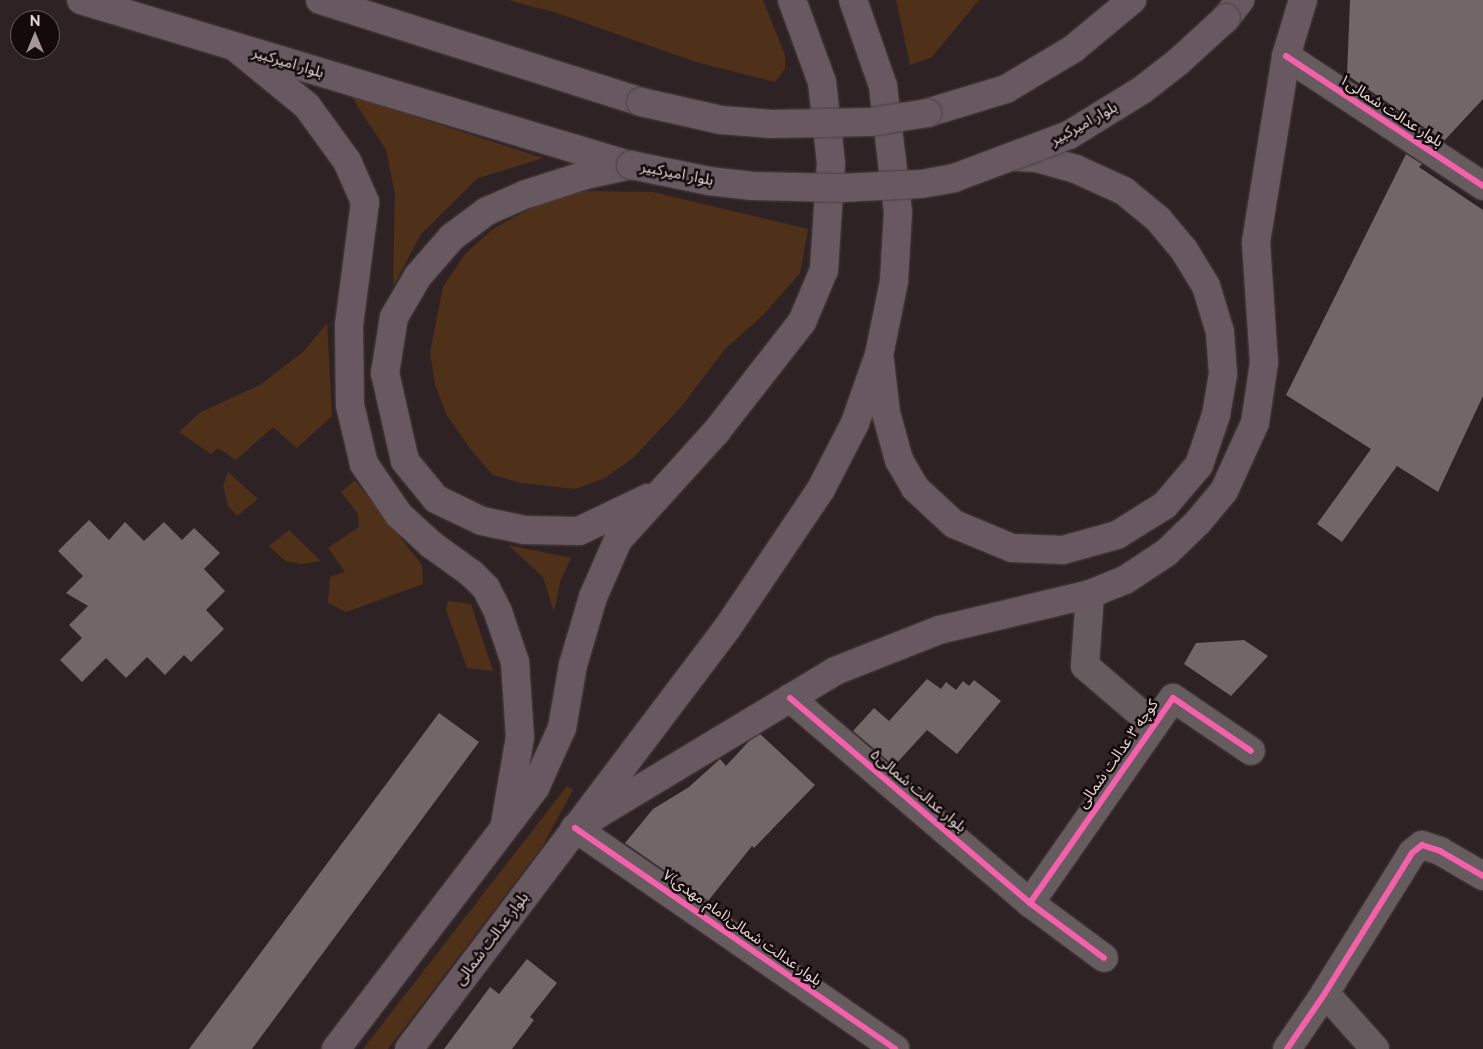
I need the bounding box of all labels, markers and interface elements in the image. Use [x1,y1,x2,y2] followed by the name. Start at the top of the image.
[10,10,60,60] north arrow
[30,13,40,29] text: N
[250,44,326,82] street label: بلوار امیرکبیر
[1336,71,1446,151] street label: بلوار عدالت شمالی۱
[1047,98,1121,150] street label: بلوار امیرکبیر
[639,158,715,190] street label: بلوار امیرکبیر
[1074,696,1162,812] street label: کوچه ۳ عدالت شمالی
[866,746,970,836] street label: بلوار عدالت شمالی۵
[659,866,825,990] street label: ۷بلوار عدالت شمالی(امام مهدی)
[451,889,533,989] street label: بلوار عدالت شمالی

